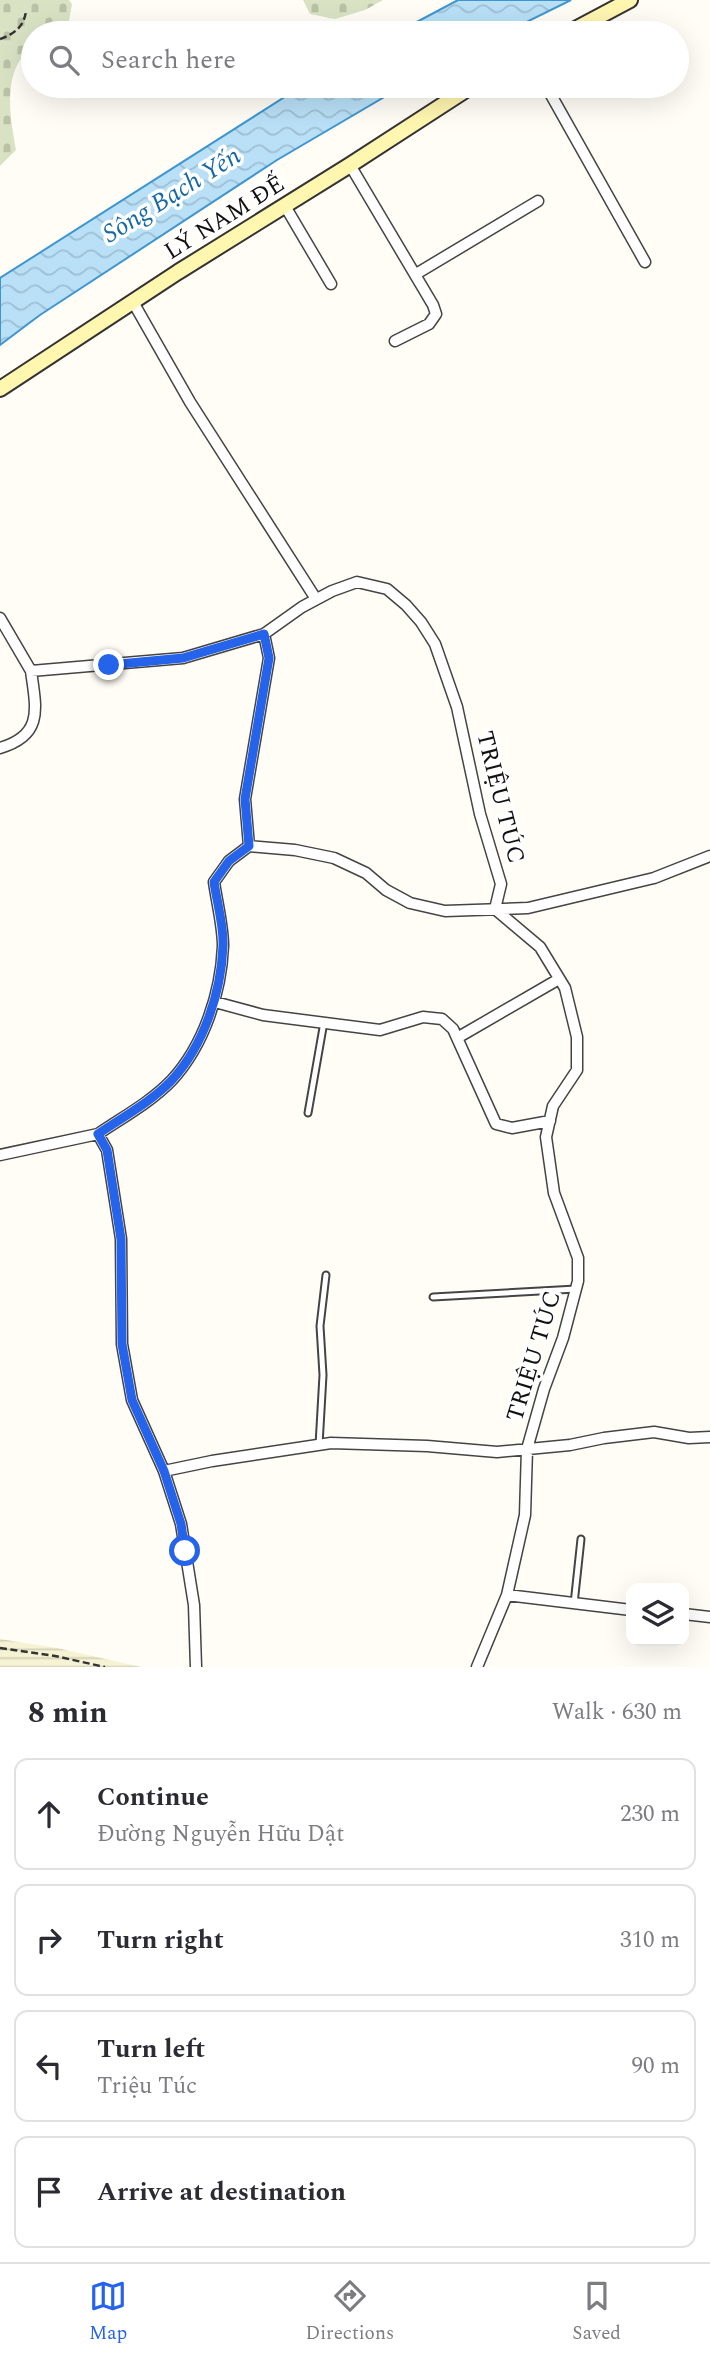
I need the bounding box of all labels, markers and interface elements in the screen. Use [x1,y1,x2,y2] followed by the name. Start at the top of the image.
[21,21,689,98] search box
[101,40,236,80] text: Search here
[45,41,83,79] icon: search
[94,136,249,253] water label: Sông Bạch Yến
[157,166,292,269] street label: LÝ NAM ĐẾ
[93,649,124,680] route end
[466,727,534,867] street label: TRIỆU TÚC
[497,1286,571,1426] street label: TRIỆU TÚC
[169,1535,200,1566] route start
[626,1583,689,1646] map controls
[626,1583,689,1646] button: layers
[28,1690,108,1736] text: 8 min
[552,1695,682,1730] text: Walk · 630 m
[97,1777,209,1817] text: Continue
[30,1795,68,1833] icon: ahead
[620,1797,680,1832] text: 230 m
[97,1817,344,1852] text: Đường Nguyễn Hữu Dật
[97,1920,224,1960] text: Turn right
[30,1921,68,1959] icon: right
[620,1923,680,1958] text: 310 m
[97,2029,205,2069] text: Turn left
[30,2047,68,2085] icon: left
[631,2049,680,2084] text: 90 m
[97,2069,197,2104] text: Triệu Túc
[97,2172,346,2212] text: Arrive at destination
[30,2173,68,2211] icon: arrive
[89,2277,127,2348] tab: Map
[305,2277,394,2348] tab: Directions
[572,2277,621,2348] tab: Saved

